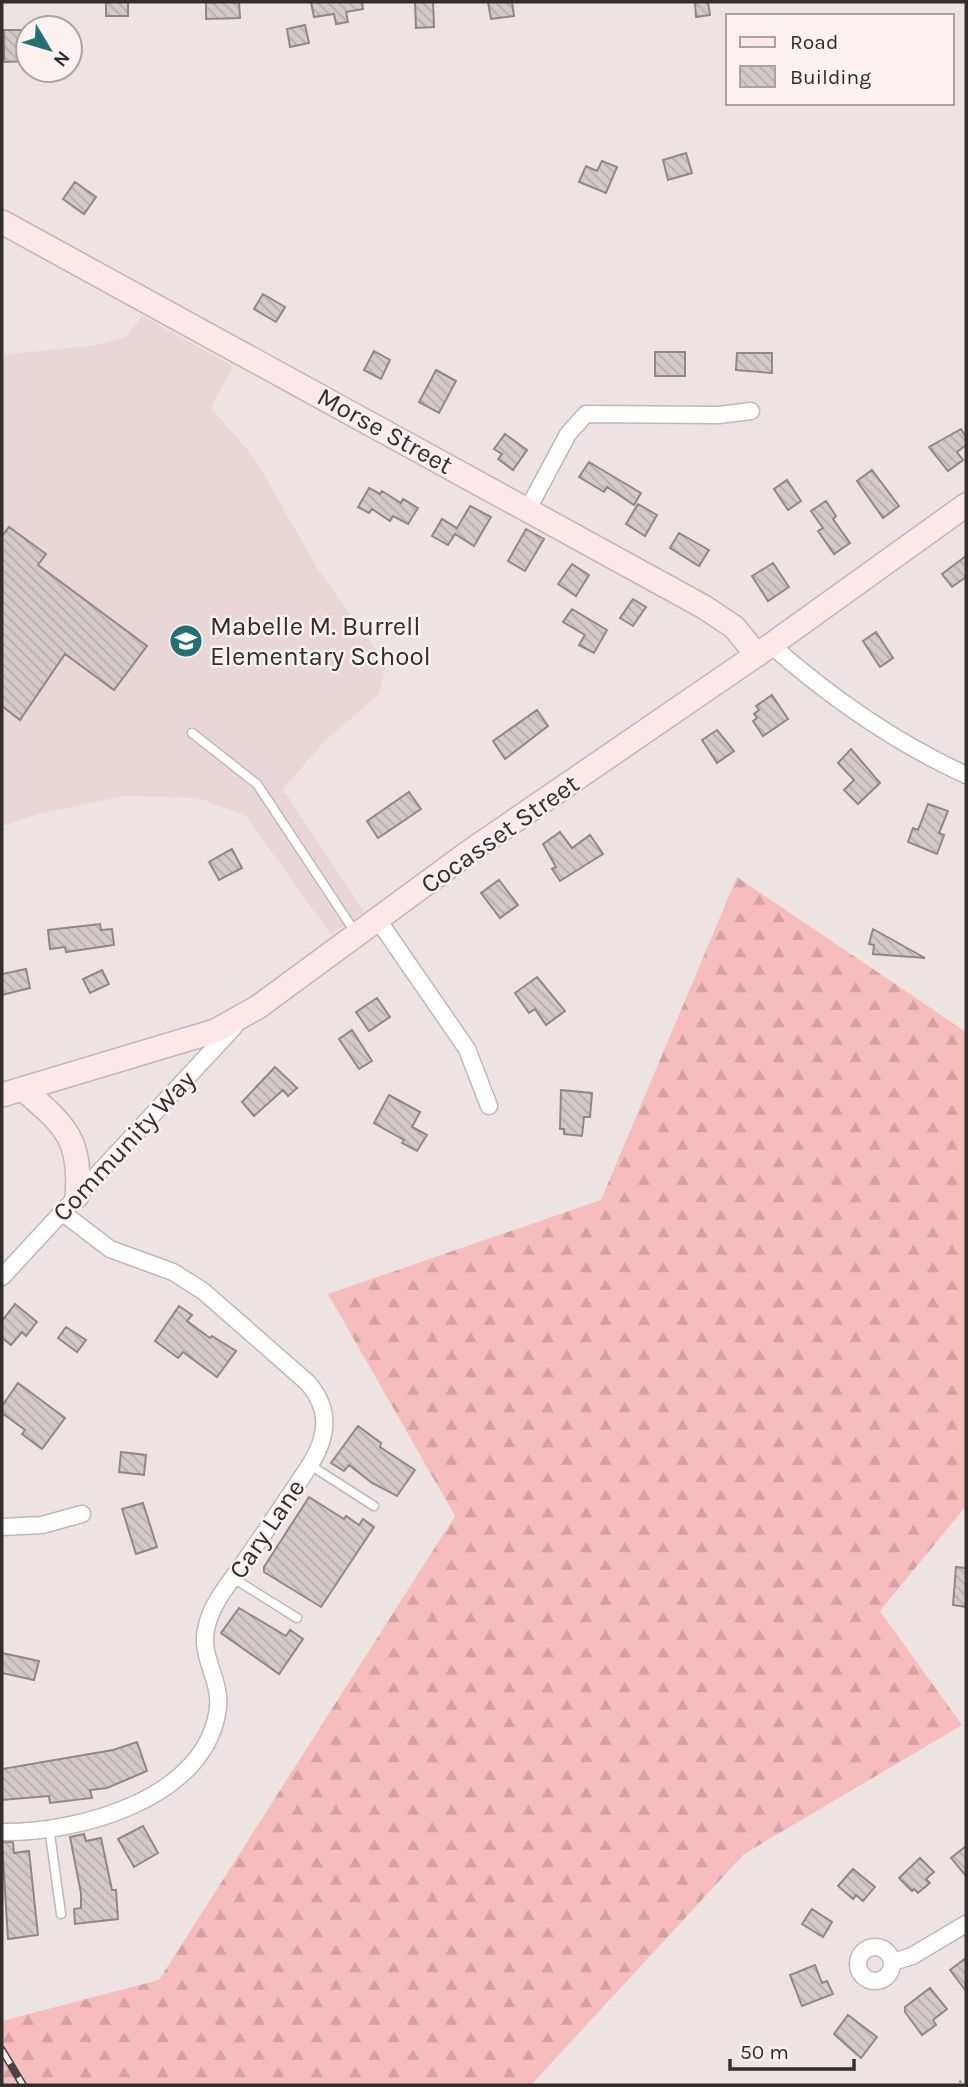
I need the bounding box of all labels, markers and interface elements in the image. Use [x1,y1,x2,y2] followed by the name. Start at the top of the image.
[14,14,84,84] north arrow
[726,14,954,105] legend
[790,30,838,54] text: Road
[49,47,74,71] text: N
[790,65,871,89] text: Building
[312,381,458,481] street label: Morse Street
[210,611,431,672] place label: Mabelle M. Burrell Elementary School
[167,622,205,660] school or university icon: Mabelle M. Burrell Elementary School
[415,768,585,900] street label: Cocasset Street
[46,1064,202,1228] street label: Community Way
[222,1473,312,1585] street label: Cary Lane
[730,2028,854,2072] scale bar
[740,2040,789,2064] text: 50 m

